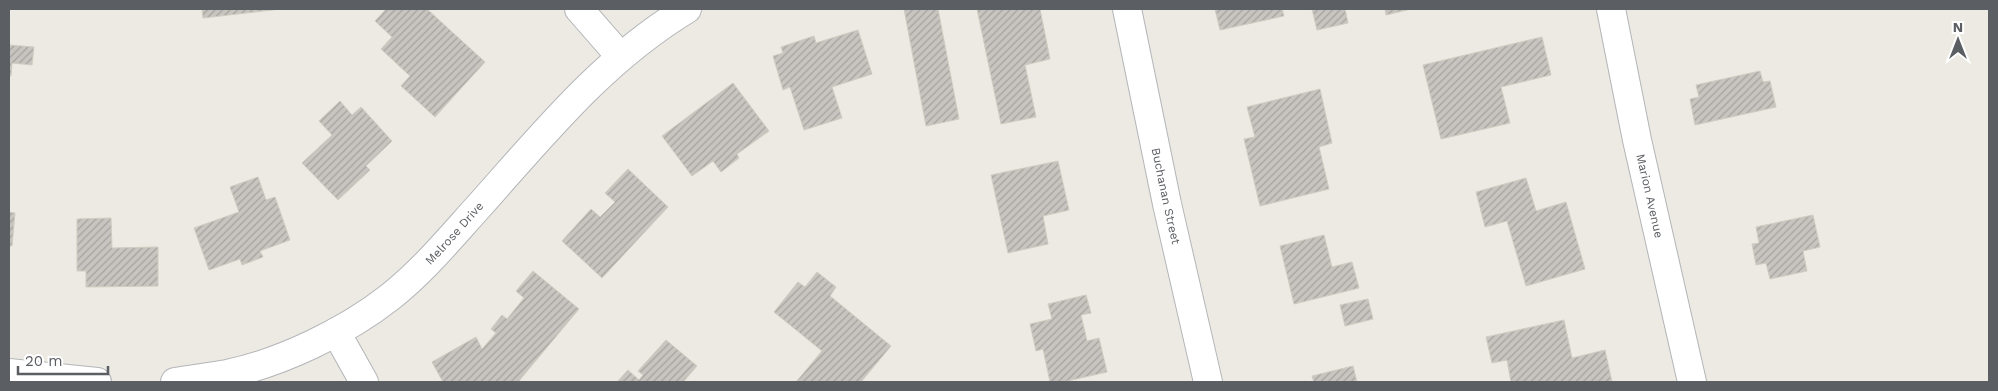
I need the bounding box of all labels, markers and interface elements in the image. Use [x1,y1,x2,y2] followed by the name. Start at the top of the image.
[1933,15,1983,65] north arrow
[1953,19,1963,35] text: N
[1149,147,1183,246] street label: Buchanan Street
[1633,153,1666,239] street label: Marion Avenue
[422,199,486,268] street label: Melrose Drive
[18,344,108,376] scale bar
[25,352,63,370] text: 20 m

